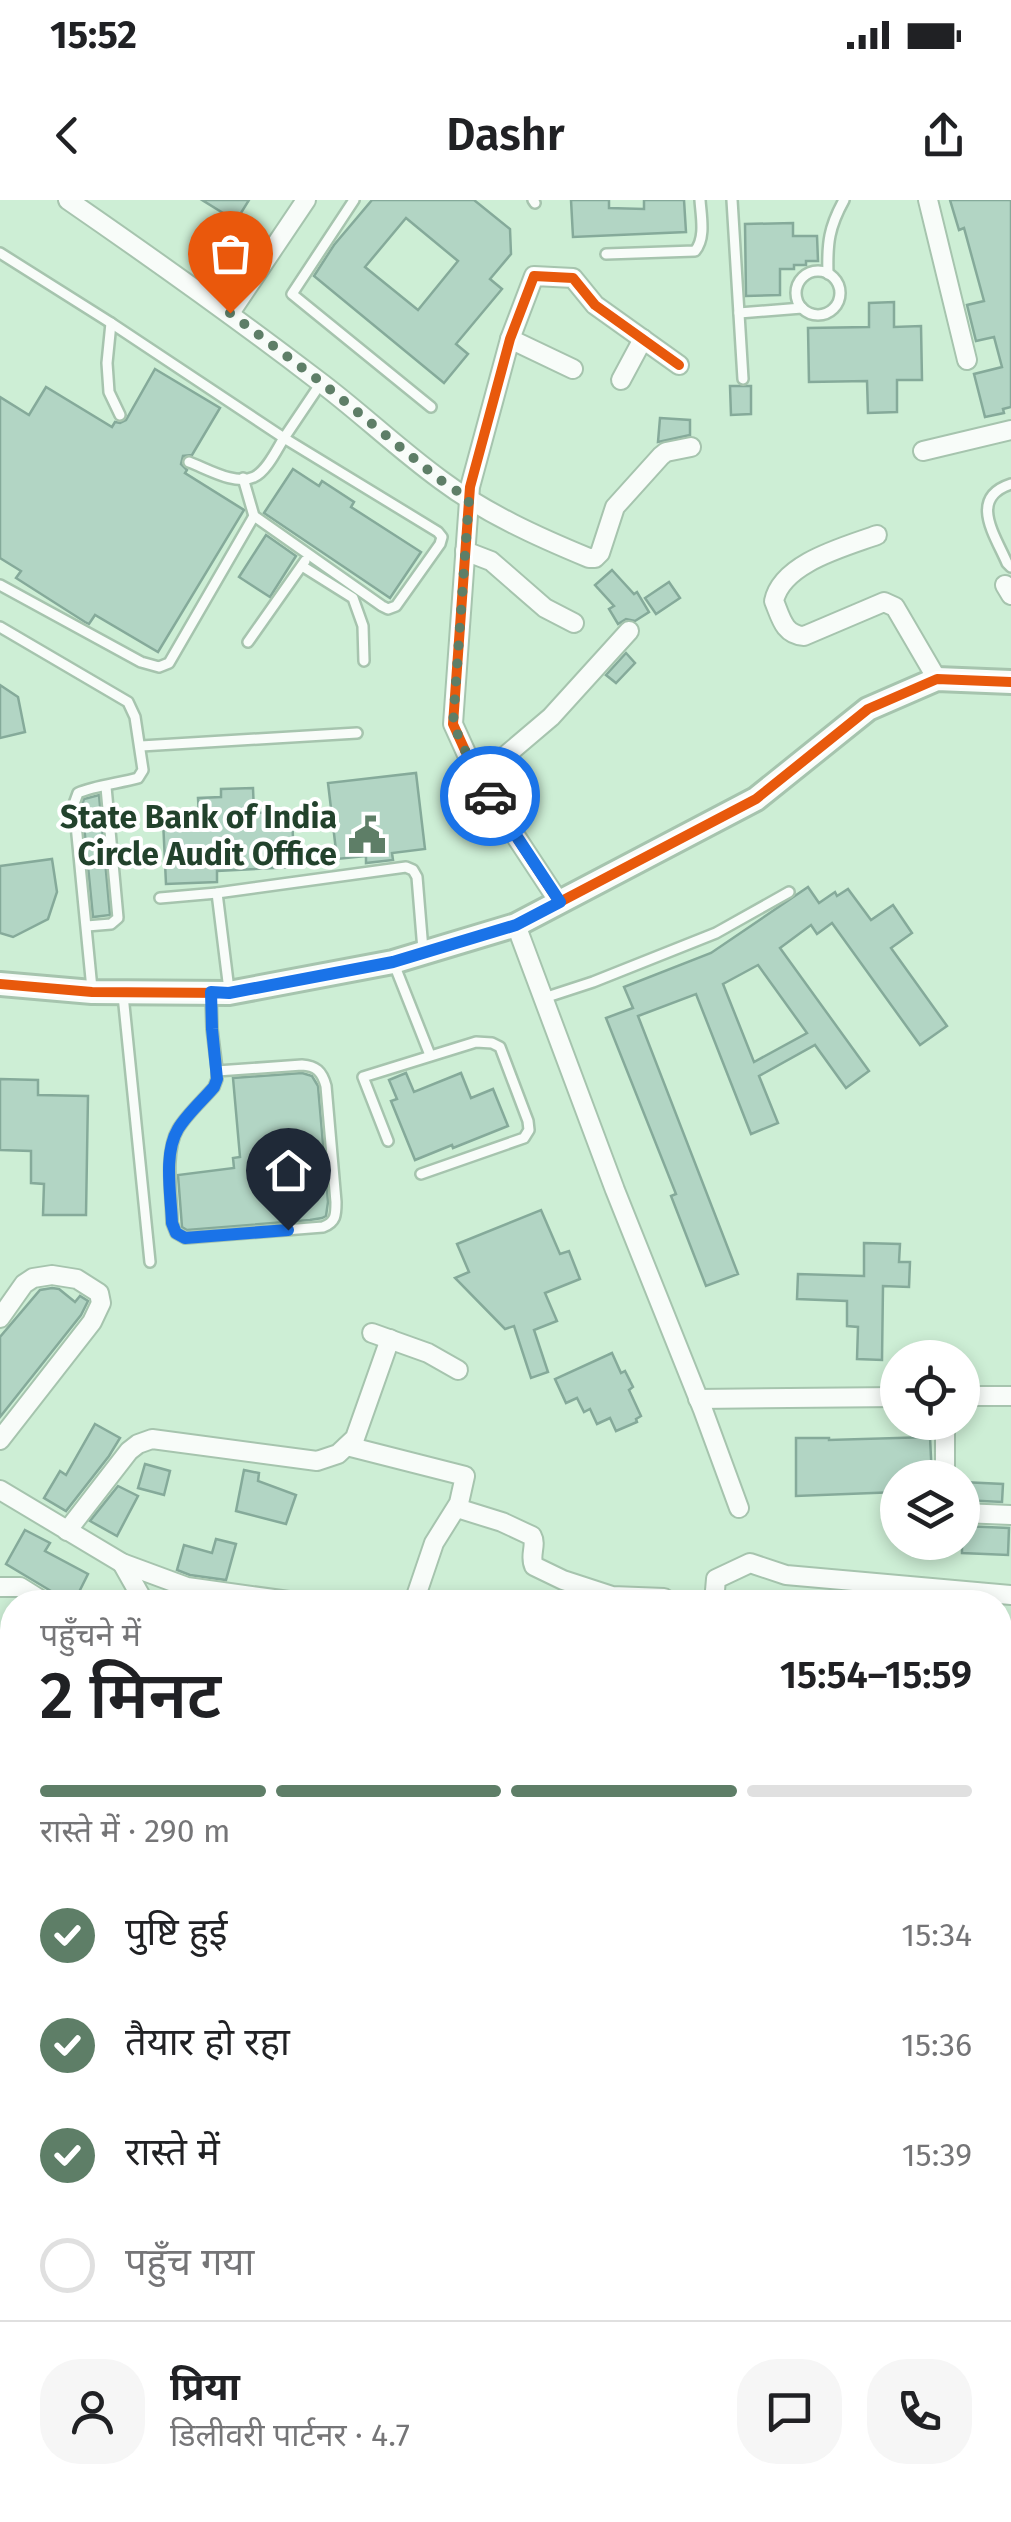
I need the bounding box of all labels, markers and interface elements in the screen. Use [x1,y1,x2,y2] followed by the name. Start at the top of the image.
[50,12,137,58] text: 15:52
[40,108,95,163] icon: back
[446,108,565,162] text: Dashr
[916,108,971,163] icon: share
[188,211,273,314] pin
[203,226,258,281] icon: bag
[440,746,540,846] courier
[463,769,518,824] icon: car
[60,798,337,873] place label: State Bank of India Circle Audit Office
[346,814,388,856] public building icon: State Bank of India Circle Audit Office
[246,1128,331,1231] pin
[261,1143,316,1198] icon: home
[880,1340,980,1560] map controls
[880,1340,980,1440] button: locate
[880,1460,980,1560] button: layers
[40,1616,141,1654] text: पहुँचने में
[780,1652,972,1698] text: 15:54–15:59
[40,1657,221,1735] text: 2 मिनट
[40,1812,230,1850] text: रास्ते में · 290 m
[40,1908,95,1963] icon: check
[125,1909,228,1955] text: पुष्टि हुई
[901,1916,972,1954] text: 15:34
[40,2018,95,2073] icon: check
[125,2019,290,2065] text: तैयार हो रहा
[901,2026,972,2064] text: 15:36
[40,2128,95,2183] icon: check
[125,2129,220,2175] text: रास्ते में
[902,2136,972,2174] text: 15:39
[125,2239,254,2285] text: पहुँच गया
[40,2359,145,2464] button: person
[737,2359,842,2464] button: chat
[867,2359,972,2464] button: phone
[170,2364,240,2410] text: प्रिया
[170,2416,410,2454] text: डिलीवरी पार्टनर · 4.7

